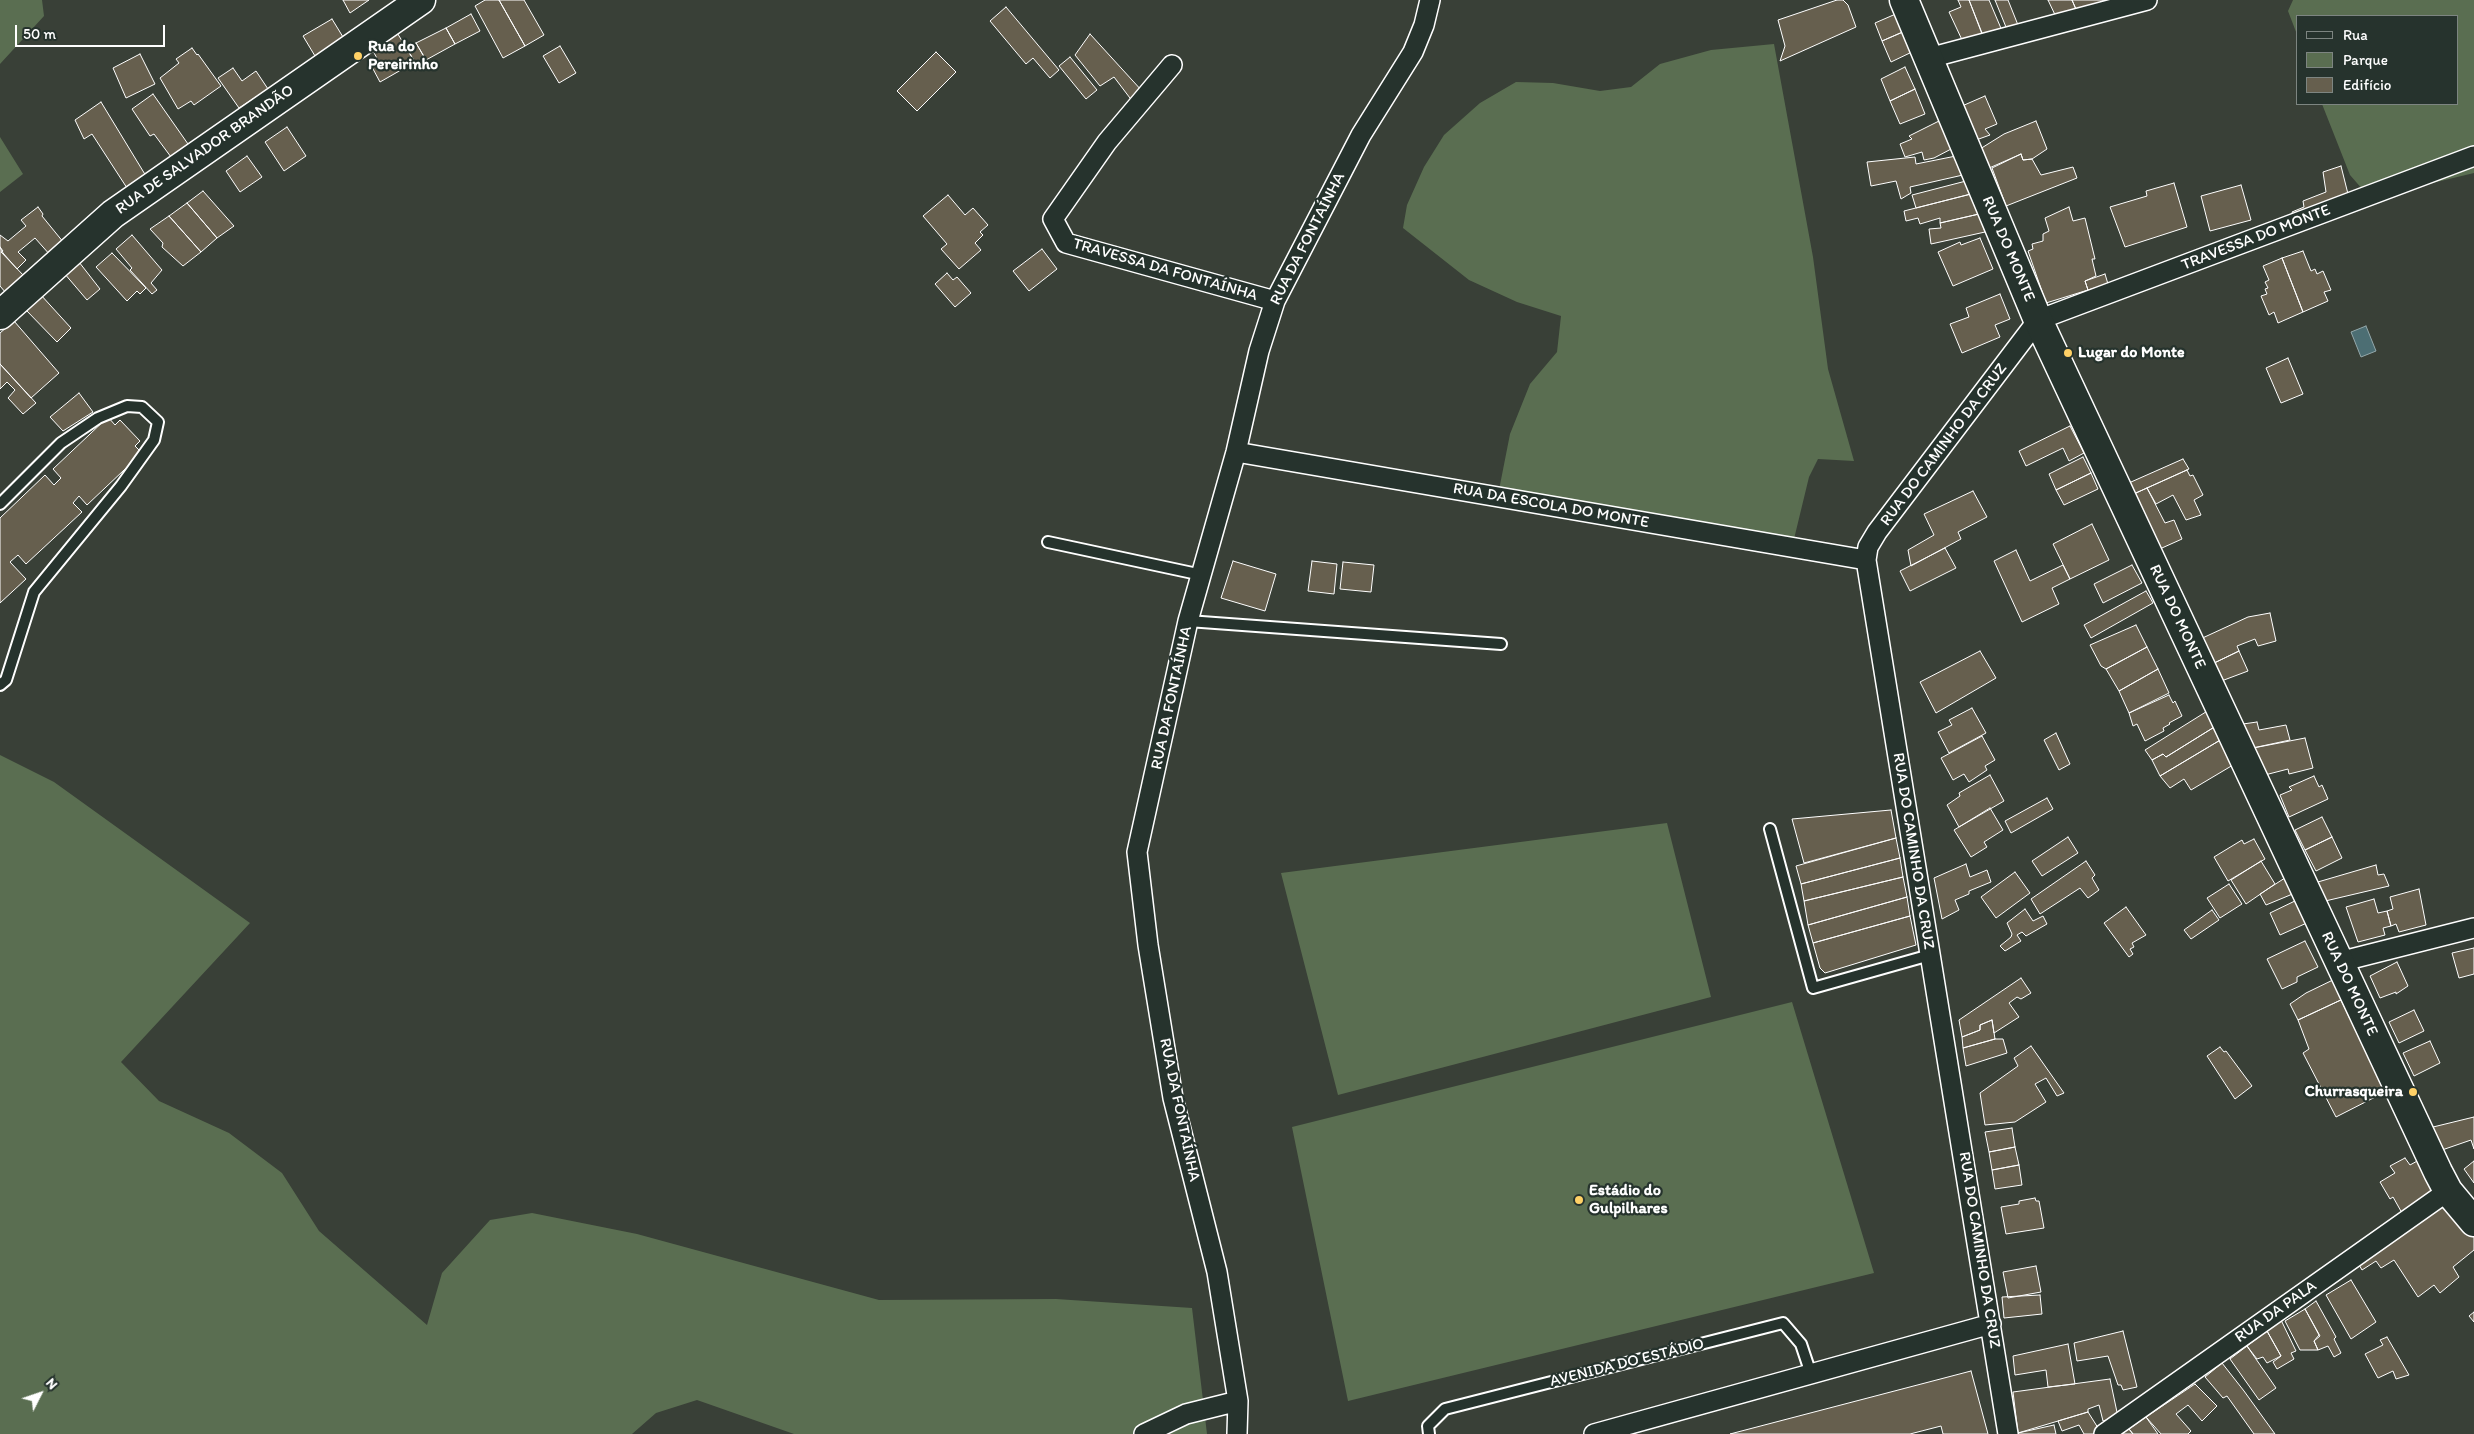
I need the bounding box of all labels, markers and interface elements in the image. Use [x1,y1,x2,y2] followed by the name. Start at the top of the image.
[18,15,168,47] scale bar
[2296,15,2459,105] legend
[23,25,56,43] text: 50 m
[2343,26,2368,44] text: Rua
[368,37,438,75] place label: Rua do Pereirinho
[352,50,364,62] marker: Rua do Pereirinho
[2343,51,2388,69] text: Parque
[2343,76,2391,94] text: Edifício
[112,81,298,219] street label: RUA DE SALVADOR BRANDÃO
[1266,170,1350,308] street label: RUA DA FONTAÍNHA
[1977,193,2039,305] street label: RUA DO MONTE
[2179,201,2333,275] street label: TRAVESSA DO MONTE
[1070,234,1260,306] street label: TRAVESSA DA FONTAÍNHA
[2078,343,2185,363] place label: Lugar do Monte
[2062,347,2074,359] marker: Lugar do Monte
[1877,360,2011,530] street label: RUA DO CAMINHO DA CRUZ
[1451,479,1651,533] street label: RUA DA ESCOLA DO MONTE
[2144,562,2210,672] street label: RUA DO MONTE
[1147,625,1197,771] street label: RUA DA FONTAÍNHA
[1888,751,1938,951] street label: RUA DO CAMINHO DA CRUZ
[2316,929,2382,1039] street label: RUA DO MONTE
[1154,1037,1204,1183] street label: RUA DA FONTAÍNHA
[2304,1082,2403,1102] place label: Churrasqueira
[2407,1086,2419,1098] marker: Churrasqueira
[1954,1150,2004,1350] street label: RUA DO CAMINHO DA CRUZ
[1589,1181,1668,1219] place label: Estádio do Gulpilhares
[1573,1194,1585,1206] marker: Estádio do Gulpilhares
[2231,1277,2321,1347] street label: RUA DA PALA
[1548,1335,1706,1391] street label: AVENIDA DO ESTÁDIO
[15,1369,65,1419] north arrow
[42,1375,61,1393] text: N

